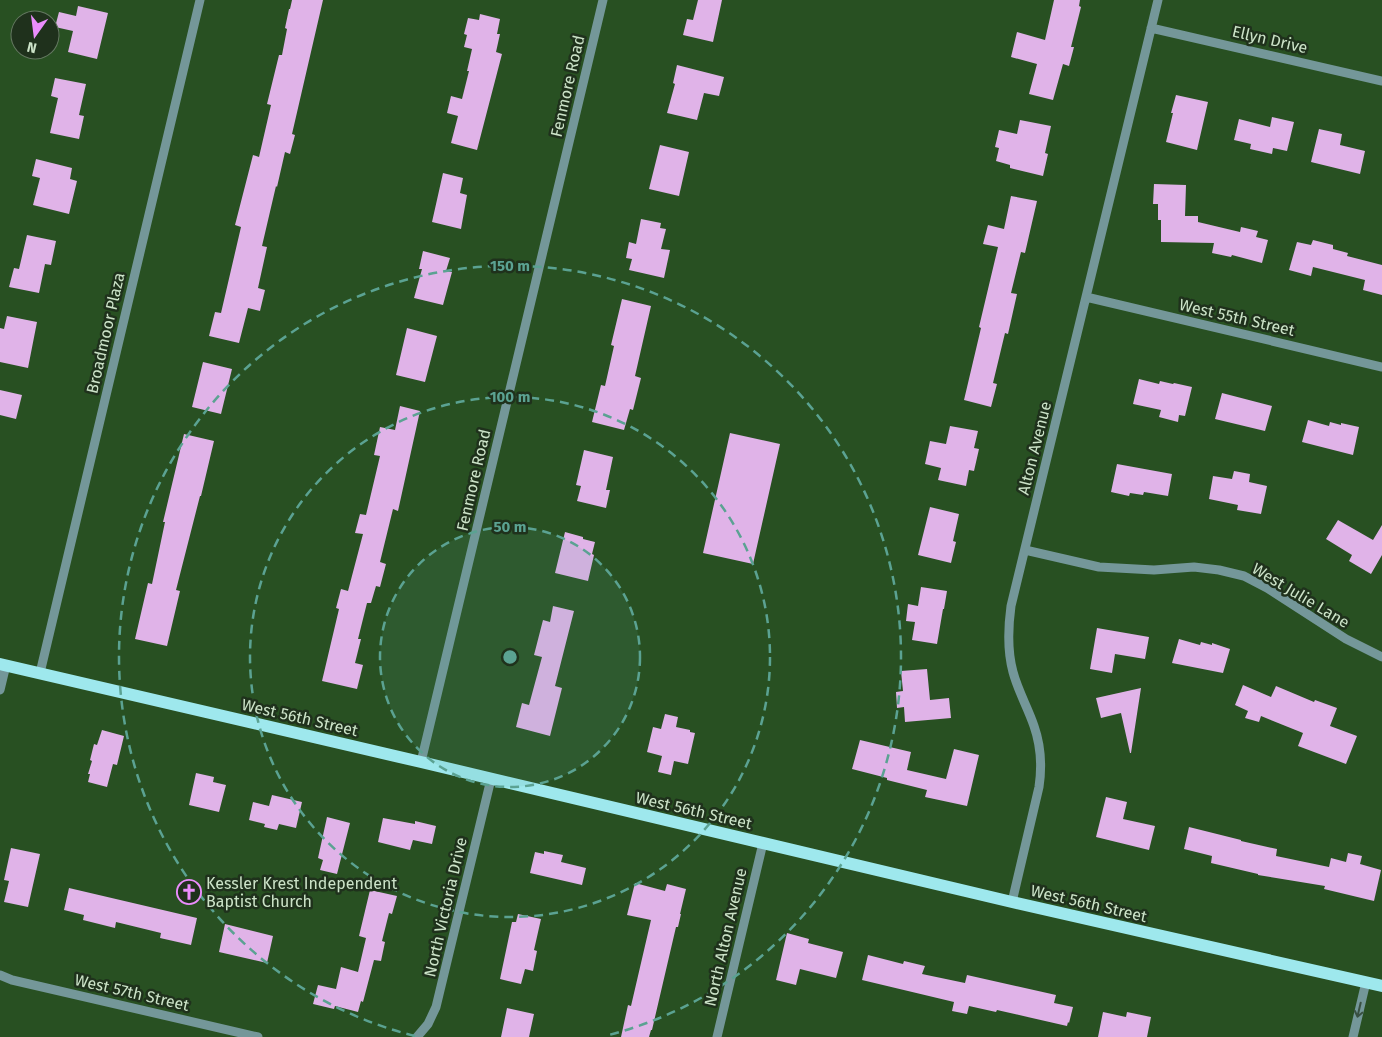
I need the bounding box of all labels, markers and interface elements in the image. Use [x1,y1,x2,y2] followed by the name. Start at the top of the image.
[10,10,60,60] north arrow
[1230,22,1309,57] street label: Ellyn Drive
[547,33,588,139] street label: Fenmore Road
[25,38,39,57] text: N
[490,257,530,275] text: 150 m
[82,271,129,395] street label: Broadmoor Plaza
[1177,295,1297,340] street label: West 55th Street
[490,388,530,406] text: 100 m
[1014,400,1055,497] street label: Alton Avenue
[453,427,494,533] street label: Fenmore Road
[493,518,527,536] text: 50 m
[1249,559,1353,632] street label: West Julie Lane
[501,648,519,666] centre of rings
[240,695,360,740] street label: West 56th Street
[634,788,754,833] street label: West 56th Street
[420,835,471,979] street label: North Victoria Drive
[700,866,751,1008] street label: North Alton Avenue
[206,874,397,911] place label: Kessler Krest Independent Baptist Church
[176,879,202,905] church icon: Kessler Krest Independent Baptist Church
[1029,881,1149,926] street label: West 56th Street
[73,970,191,1015] street label: West 57th Street
[1354,1001,1364,1017] one-way arrow

